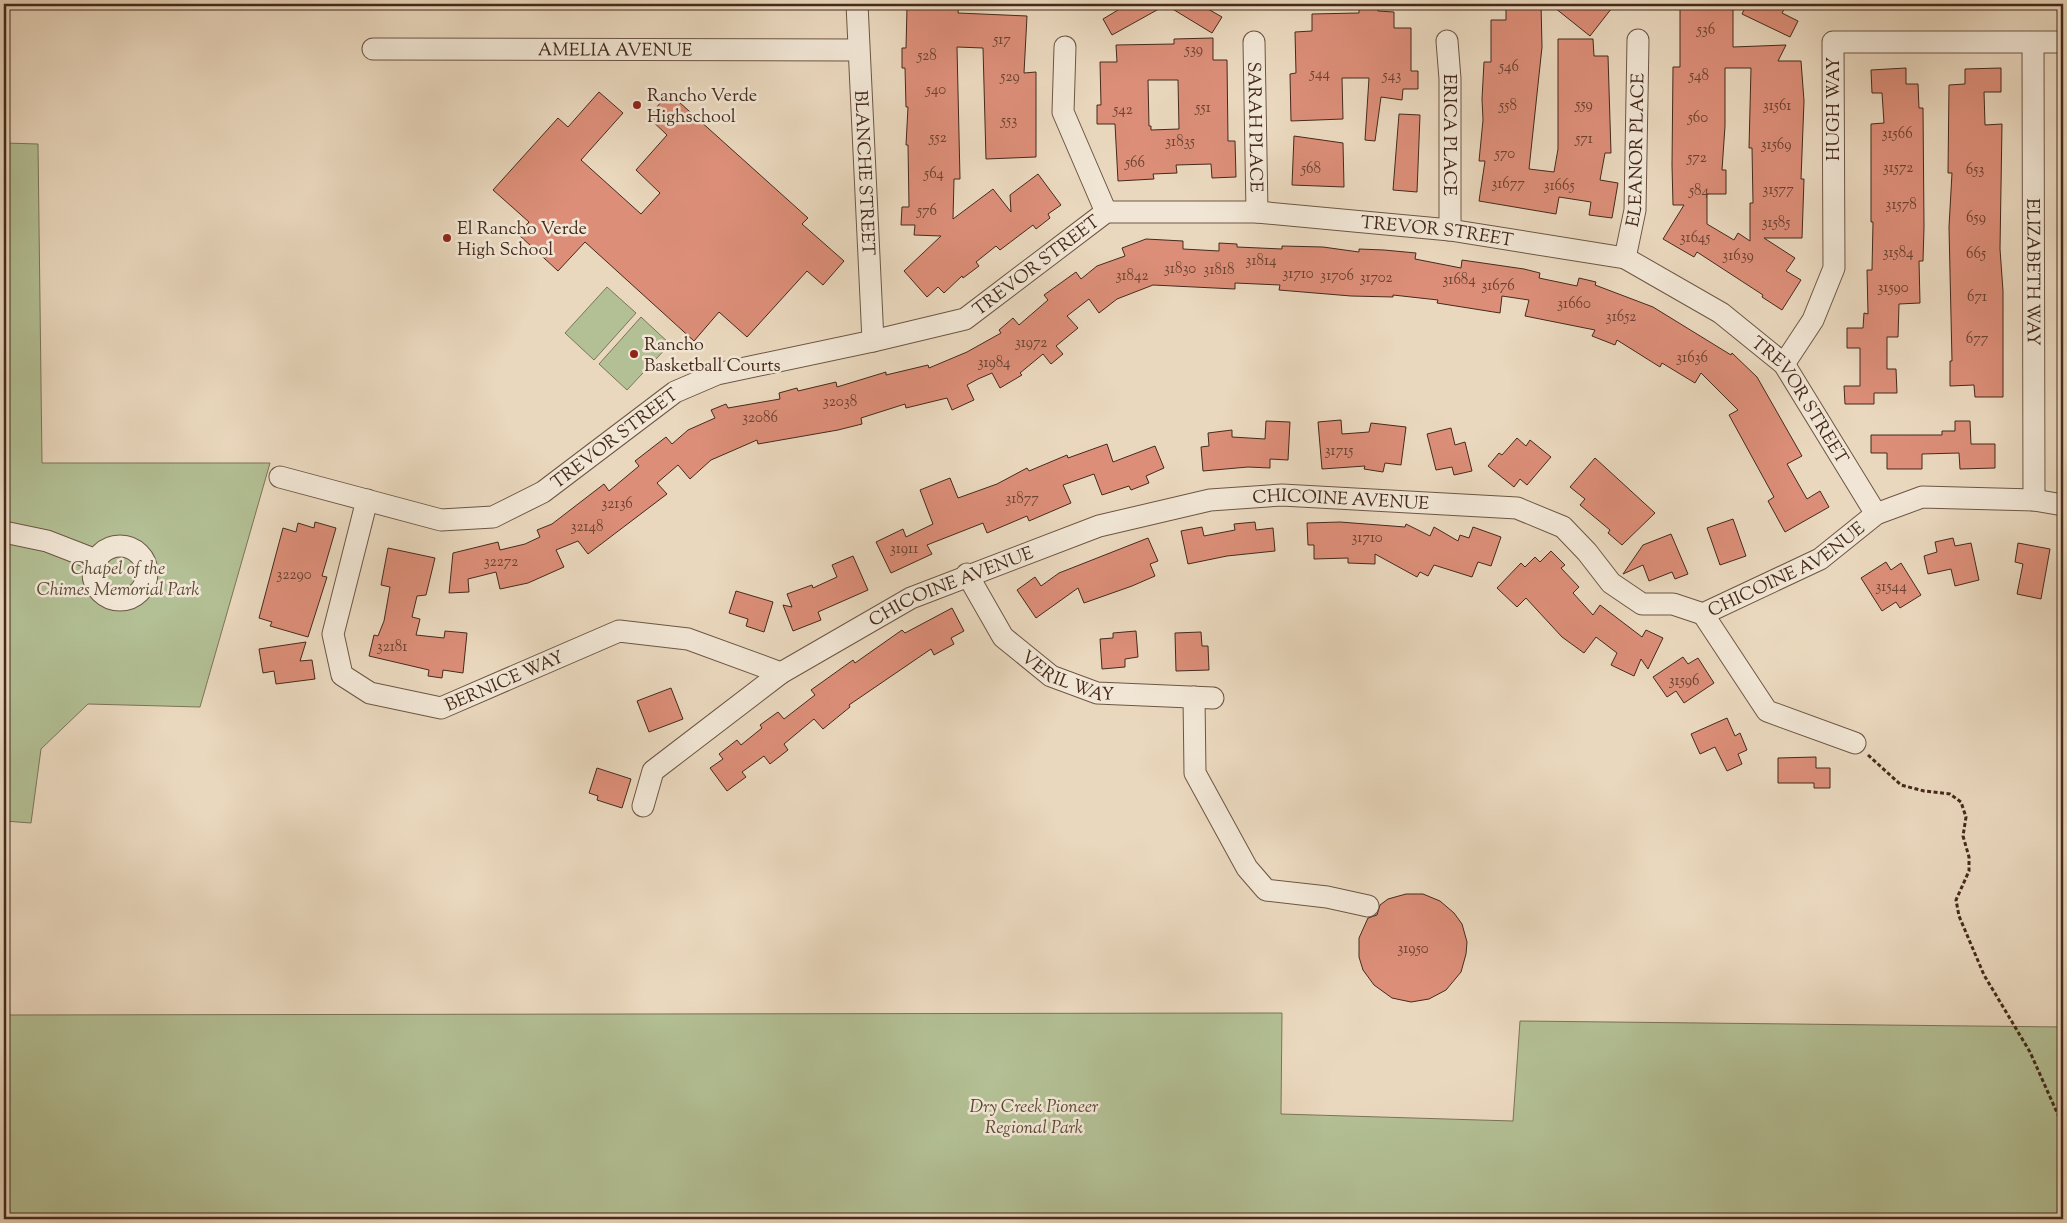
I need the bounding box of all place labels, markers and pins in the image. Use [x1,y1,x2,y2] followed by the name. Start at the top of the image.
[647,84,757,131] place label: Rancho Verde Highschool
[631,99,643,111] marker: Rancho Verde Highschool
[457,217,587,264] place label: El Rancho Verde High School
[441,232,453,244] marker: El Rancho Verde High School
[644,333,781,380] place label: Rancho Basketball Courts
[628,348,640,360] marker: Rancho Basketball Courts

